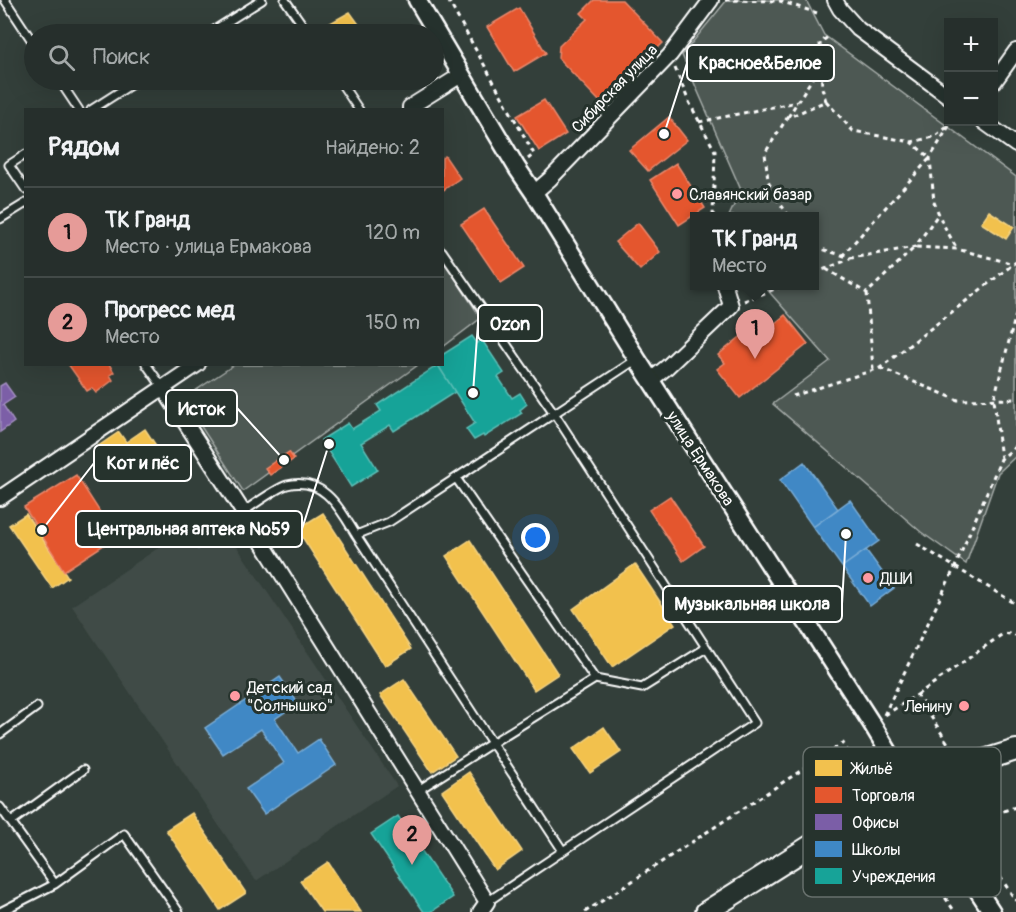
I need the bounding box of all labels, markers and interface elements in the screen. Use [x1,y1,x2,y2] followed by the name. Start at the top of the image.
[944,18,998,126] map controls
[944,18,998,72] button: +
[24,24,444,90] search box
[567,40,662,137] street label: Сибирская улица
[45,41,78,74] icon: search
[93,43,150,71] text: Поиск
[687,45,834,81] callout: Красное&Белое
[699,52,823,75] text: Красное&Белое
[944,72,998,126] button: −
[48,131,120,163] text: Рядом
[325,135,420,160] text: Найдено: 2
[689,185,812,205] place label: Славянский базар
[670,187,684,201] marker: Славянский базар
[105,206,190,234] text: ТК Гранд
[690,212,819,290] popup
[64,220,71,245] text: 1
[365,220,420,245] text: 120 m
[712,225,797,253] text: ТК Гранд
[105,234,312,259] text: Место · улица Ермакова
[712,253,767,278] text: Место
[105,296,235,324] text: Прогресс мед
[478,305,542,341] callout: Ozon
[62,310,73,335] text: 2
[366,310,420,335] text: 150 m
[736,310,774,359] pin: 1
[490,313,530,336] text: Ozon
[105,324,160,349] text: Место
[166,390,237,426] callout: Исток
[178,398,226,421] text: Исток
[661,406,738,510] street label: улица Ермакова
[94,445,191,481] callout: Кот и пёс
[107,452,179,475] text: Кот и пёс
[76,511,302,547] callout: Центральная аптека №59
[88,518,290,541] text: Центральная аптека №59
[521,523,550,552] your location
[879,569,913,589] place label: ДШИ
[861,571,875,585] marker: ДШИ
[663,586,842,622] callout: Музыкальная школа
[674,593,830,616] text: Музыкальная школа
[246,678,333,716] place label: Детский сад "Солнышко"
[228,689,242,703] marker: Детский сад "Солнышко"
[904,697,952,717] place label: Ленину
[957,699,971,713] marker: Ленину
[803,747,1001,897] legend
[849,759,893,779] text: Жильё
[852,786,915,806] text: Торговля
[852,813,899,833] text: Офисы
[392,816,432,865] pin: 2
[852,840,901,860] text: Школы
[852,867,935,887] text: Учреждения

